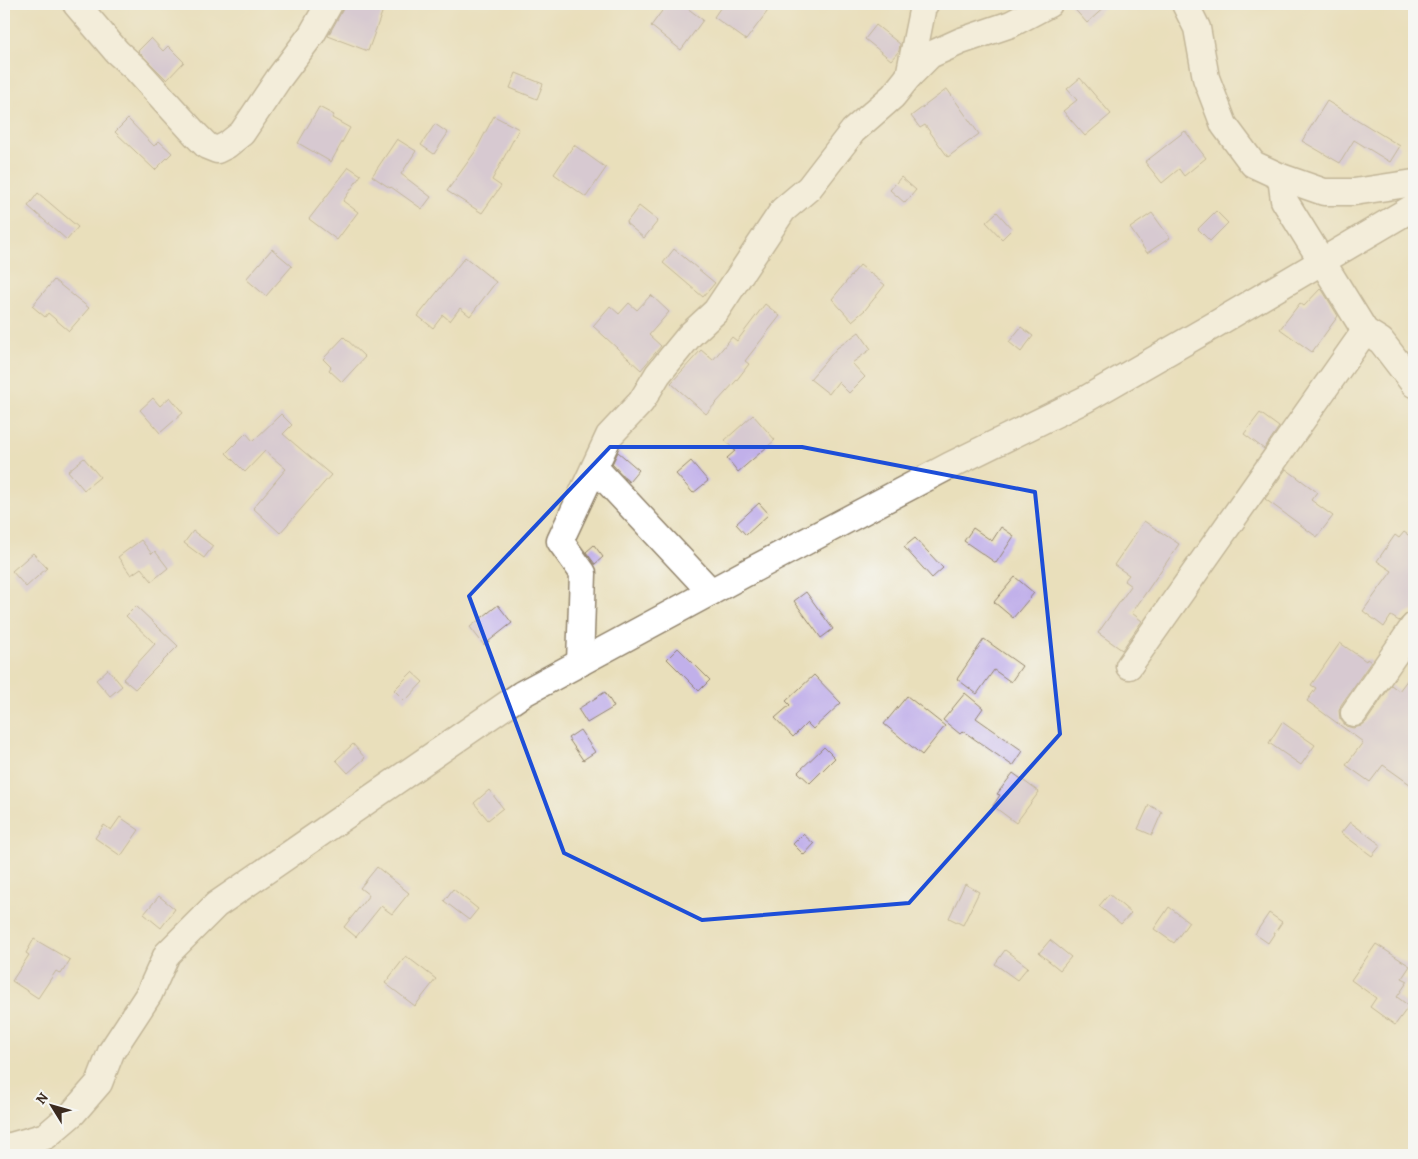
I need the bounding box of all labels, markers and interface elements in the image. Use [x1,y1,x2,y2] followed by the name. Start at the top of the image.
[28,1082,78,1132] north arrow
[31,1089,53,1108] text: N

